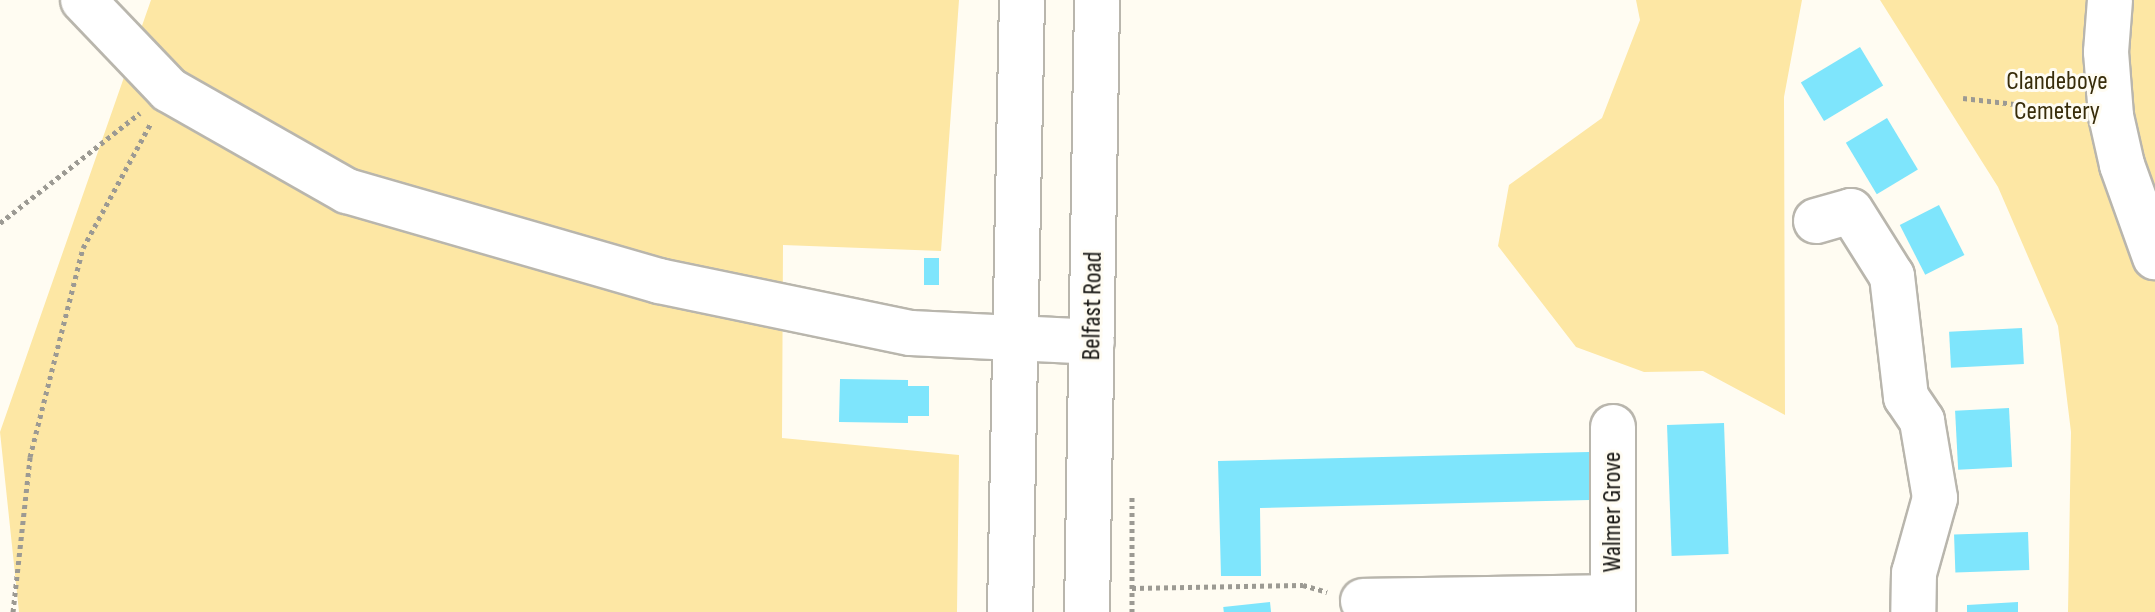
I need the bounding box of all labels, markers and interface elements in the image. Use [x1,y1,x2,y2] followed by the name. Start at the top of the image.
[2006,66,2108,128] park label: Clandeboye Cemetery
[1076,251,1110,361] street label: Belfast Road
[1597,452,1629,572] street label: Walmer Grove

